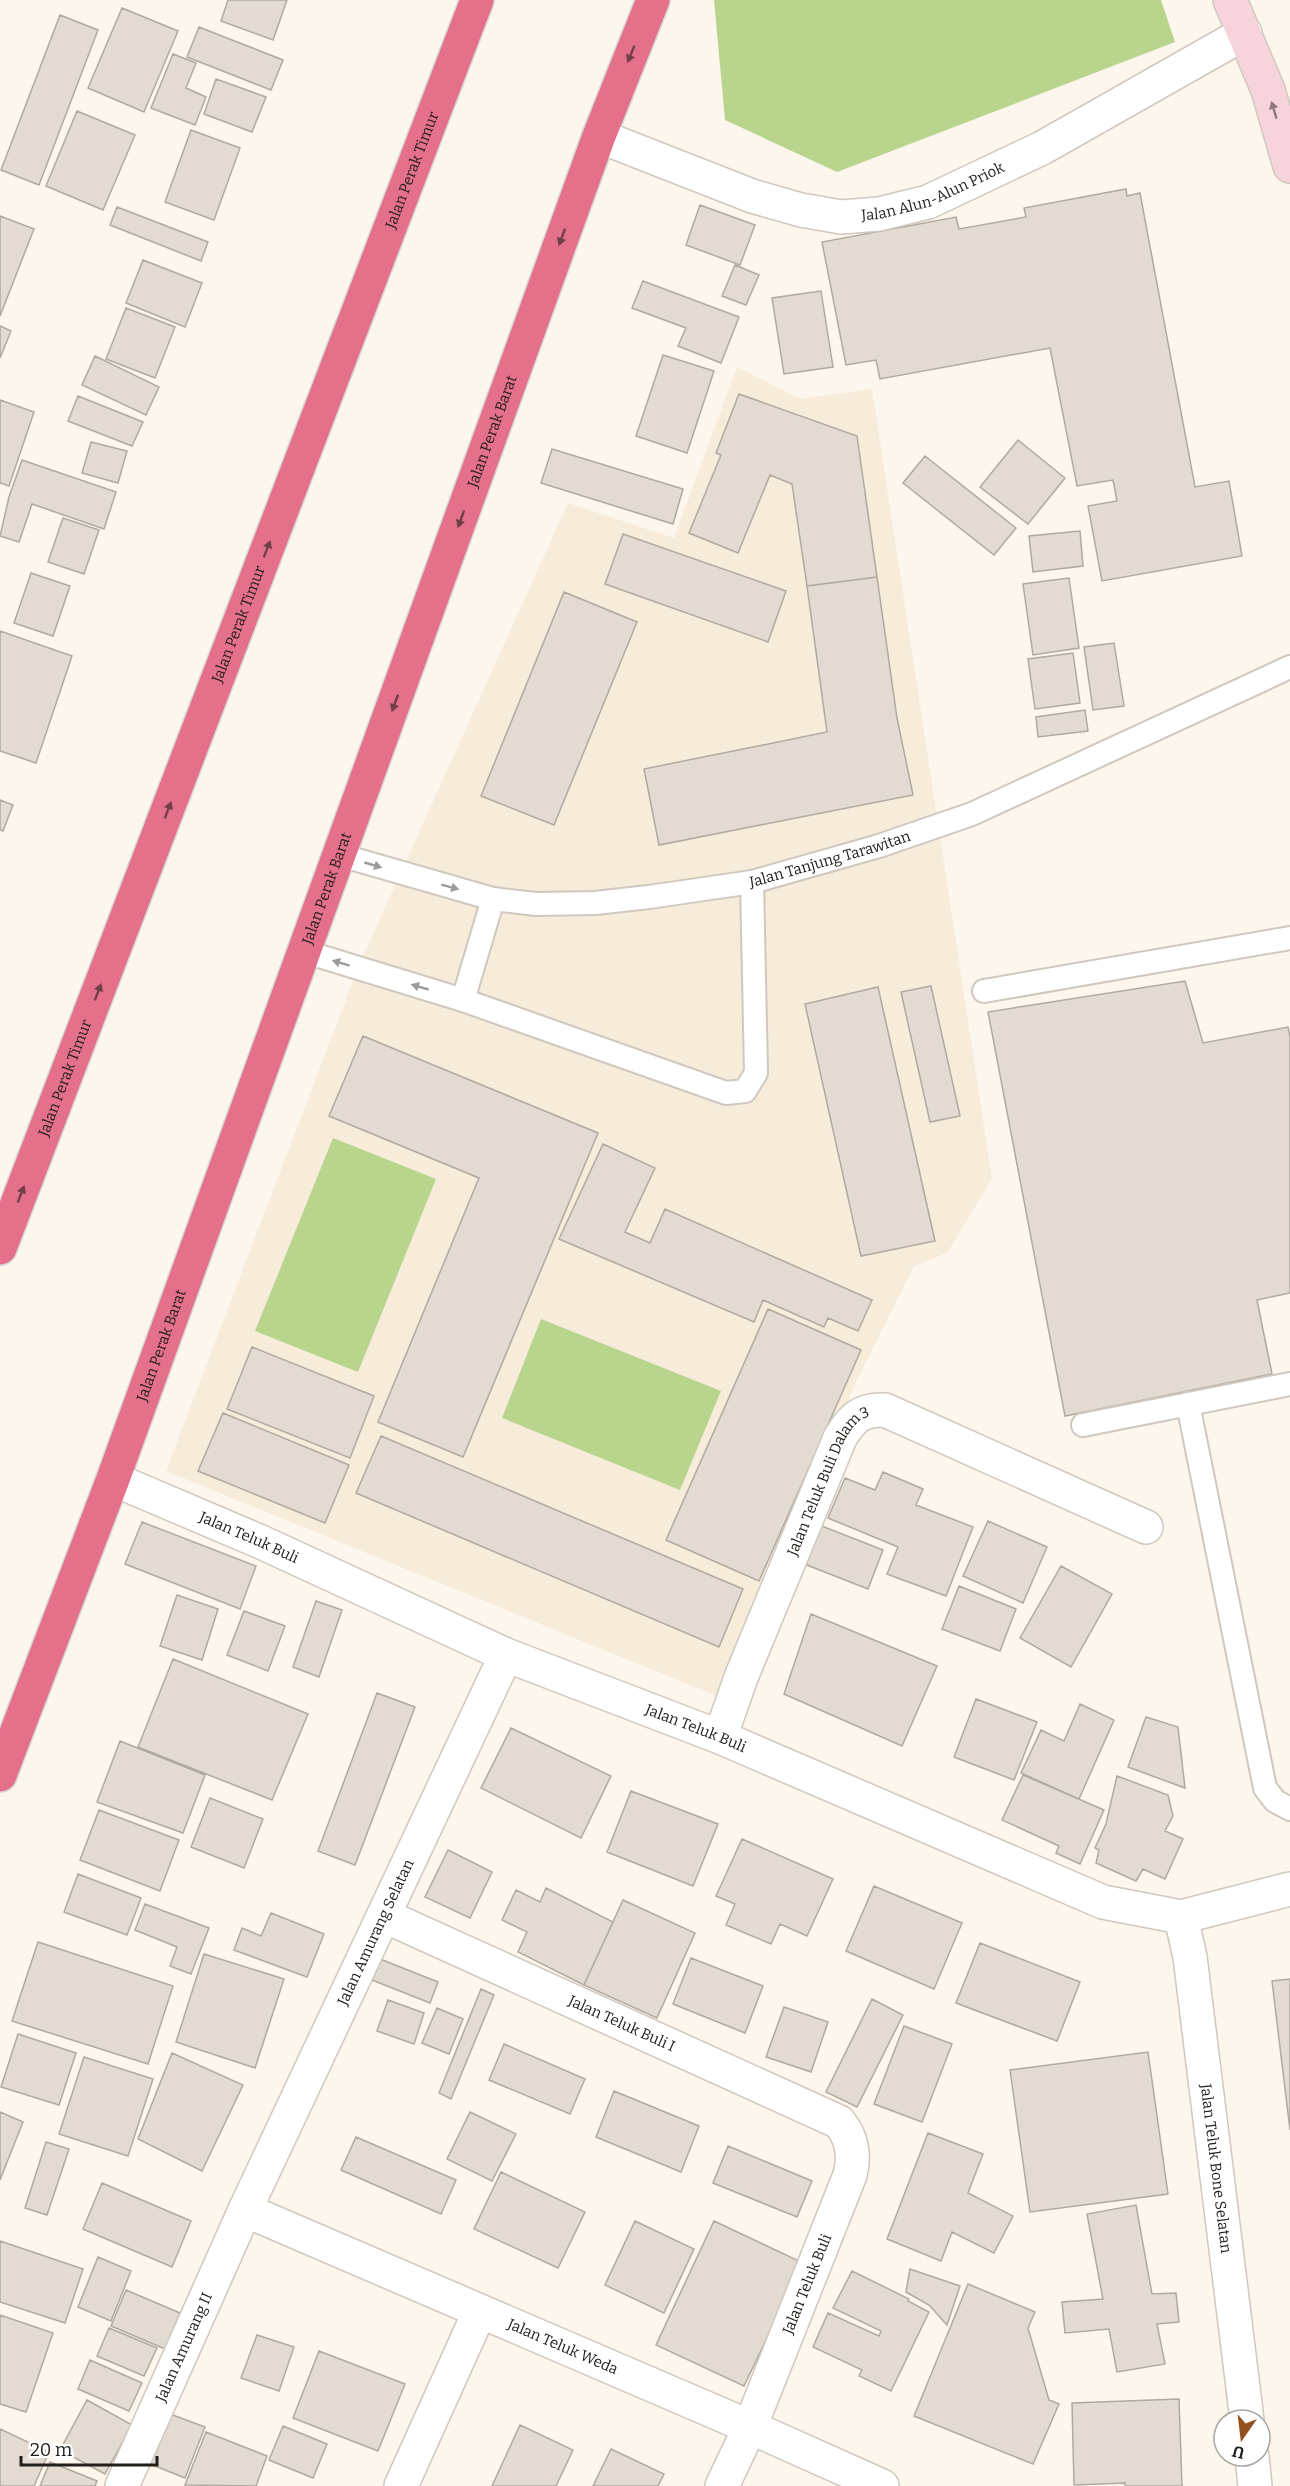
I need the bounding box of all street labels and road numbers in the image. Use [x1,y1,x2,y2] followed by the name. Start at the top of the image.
[381,109,443,232] street label: Jalan Perak Timur
[860,158,1007,224] street label: Jalan Alun-Alun Priok
[463,372,521,491] street label: Jalan Perak Barat
[208,563,269,686] street label: Jalan Perak Timur
[747,827,913,891] street label: Jalan Tanjung Tarawitan
[298,829,355,948] street label: Jalan Perak Barat
[34,1017,96,1140] street label: Jalan Perak Timur
[133,1286,190,1405] street label: Jalan Perak Barat
[783,1403,872,1559] street label: Jalan Teluk Buli Dalam 3
[196,1507,302,1567] street label: Jalan Teluk Buli
[642,1700,749,1756] street label: Jalan Teluk Buli
[333,1856,418,2009] street label: Jalan Amurang Selatan
[565,1991,678,2055] street label: Jalan Teluk Buli I
[1197,2082,1235,2255] street label: Jalan Teluk Bone Selatan
[778,2231,835,2338] street label: Jalan Teluk Buli
[151,2290,216,2405] street label: Jalan Amurang II
[504,2315,621,2378] street label: Jalan Teluk Weda

